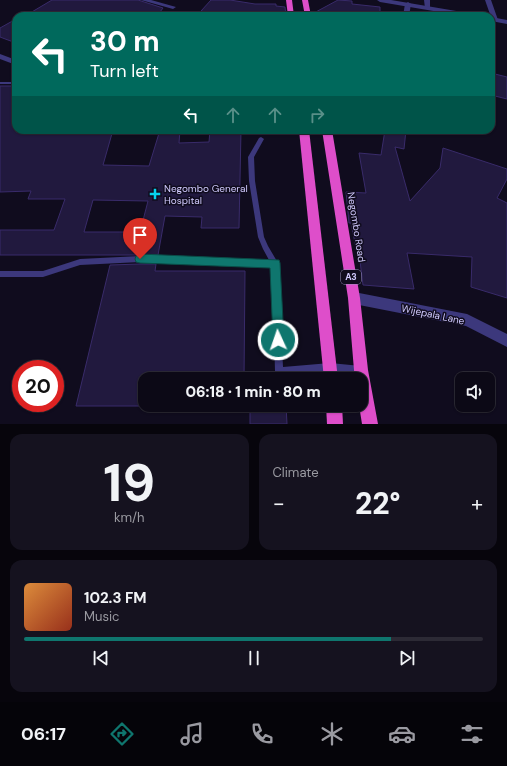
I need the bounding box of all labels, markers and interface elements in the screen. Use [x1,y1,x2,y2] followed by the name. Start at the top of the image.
[90,23,160,60] text: 30 m
[24,28,76,80] icon: left
[90,59,159,83] text: Turn left
[180,104,202,126] icon: left
[222,104,244,126] icon: ahead
[264,104,286,126] icon: ahead
[306,104,328,126] icon: right
[164,182,248,207] place label: Negombo General Hospital
[149,188,161,200] marker: Negombo General Hospital
[345,191,368,263] street label: Negombo Road
[123,218,157,259] pin
[129,224,151,246] icon: arrive
[341,270,361,284] road number: A3
[400,301,466,328] street label: Wijepala Lane
[257,319,299,361] position arrow
[12,360,64,412] speed limit sign: 20
[455,372,495,412] map controls
[455,372,495,412] button: sound
[185,382,321,402] text: 06:18 · 1 min · 80 m
[103,449,155,517] text: 19
[273,464,319,481] text: Climate
[355,484,401,523] text: 22°
[273,489,285,518] text: −
[471,489,483,518] text: +
[114,509,145,526] text: km/h
[84,588,147,608] text: 102.3 FM
[84,608,119,625] text: Music
[90,647,112,669] icon: previous
[243,647,265,669] icon: pause
[396,647,418,669] icon: next
[108,720,136,748] icon: directions
[178,720,206,748] icon: music
[248,720,276,748] icon: phone
[318,720,346,748] icon: climate
[388,720,416,748] icon: car
[458,720,486,748] icon: filters
[21,722,66,746] text: 06:17

